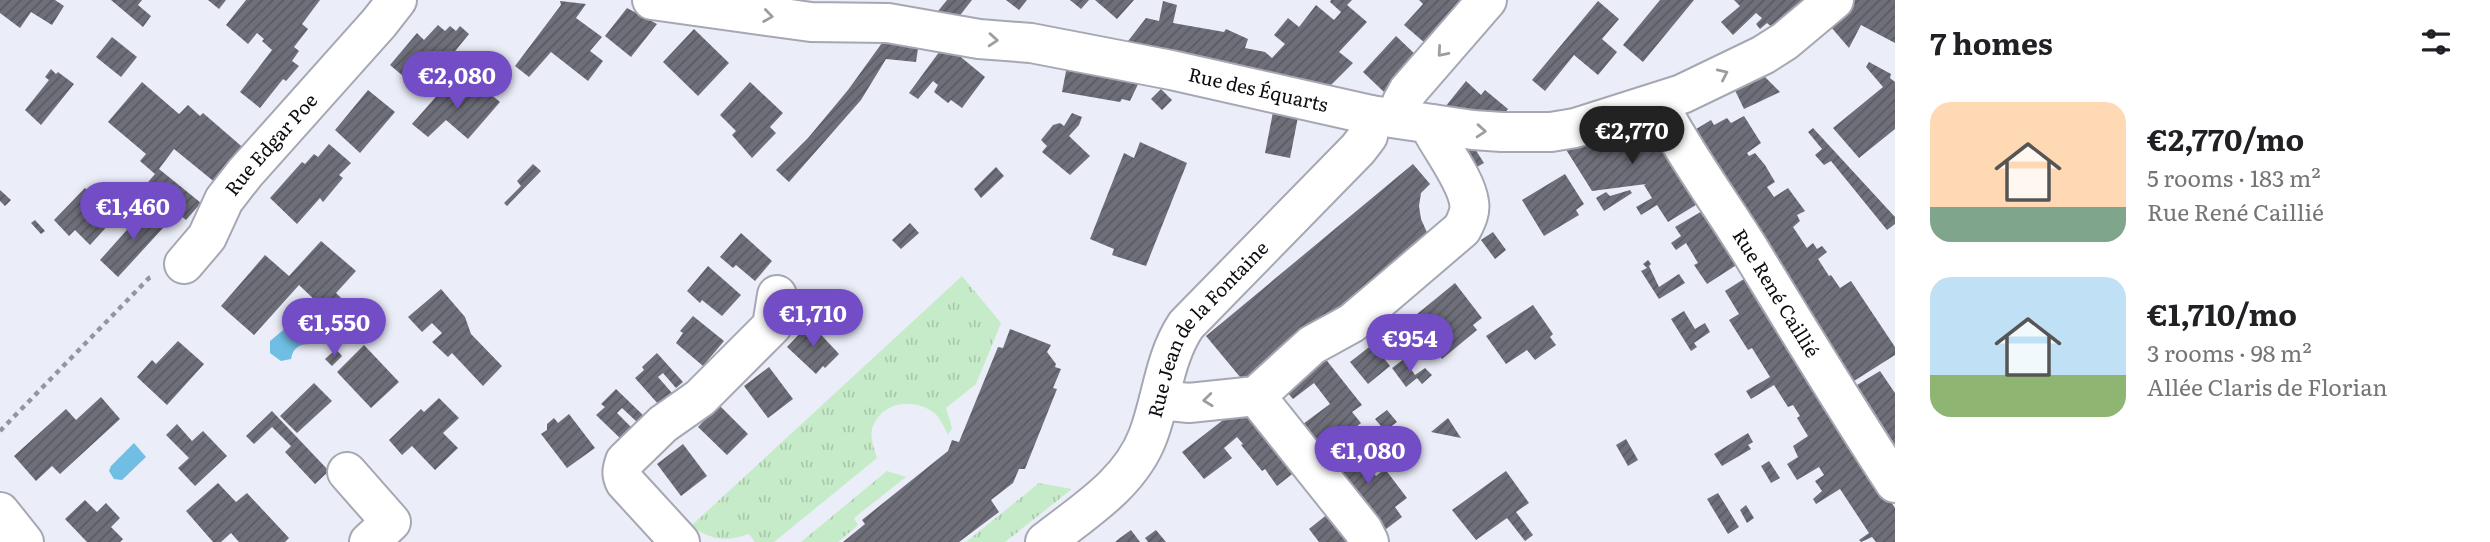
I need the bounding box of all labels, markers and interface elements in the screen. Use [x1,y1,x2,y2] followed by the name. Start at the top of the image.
[762,8,774,23] one-way arrow
[1930,20,2053,64] text: 7 homes
[2417,23,2455,61] icon: filters
[988,32,999,47] one-way arrow
[1438,43,1450,56] one-way arrow
[400,52,514,111] pin: €2,080
[418,57,496,91] text: €2,080
[1186,59,1331,118] street label: Rue des Équarts
[1716,69,1728,83] one-way arrow
[218,86,323,201] street label: Rue Edgar Poe
[1575,106,1689,166] pin: €2,770
[1595,112,1669,146] text: €2,770
[2147,116,2304,160] text: €2,770/mo
[1476,123,1487,138] one-way arrow
[1986,130,2070,214] icon: home
[2147,160,2321,194] text: 5 rooms · 183 m²
[76,182,190,242] pin: €1,460
[96,188,170,222] text: €1,460
[2147,194,2324,228] text: Rue René Caillié
[1727,223,1827,363] street label: Rue René Caillié
[1140,234,1274,421] street label: Rue Jean de la Fontaine
[756,290,870,349] pin: €1,710
[2147,291,2297,335] text: €1,710/mo
[779,295,847,329] text: €1,710
[277,298,391,358] pin: €1,550
[298,304,370,338] text: €1,550
[1986,305,2070,389] icon: home
[1369,314,1451,374] pin: €954
[1382,320,1438,354] text: €954
[2147,335,2312,369] text: 3 rooms · 98 m²
[2147,369,2388,403] text: Allée Claris de Florian
[1202,393,1214,408] one-way arrow
[1311,426,1425,486] pin: €1,080
[1331,432,1405,466] text: €1,080

